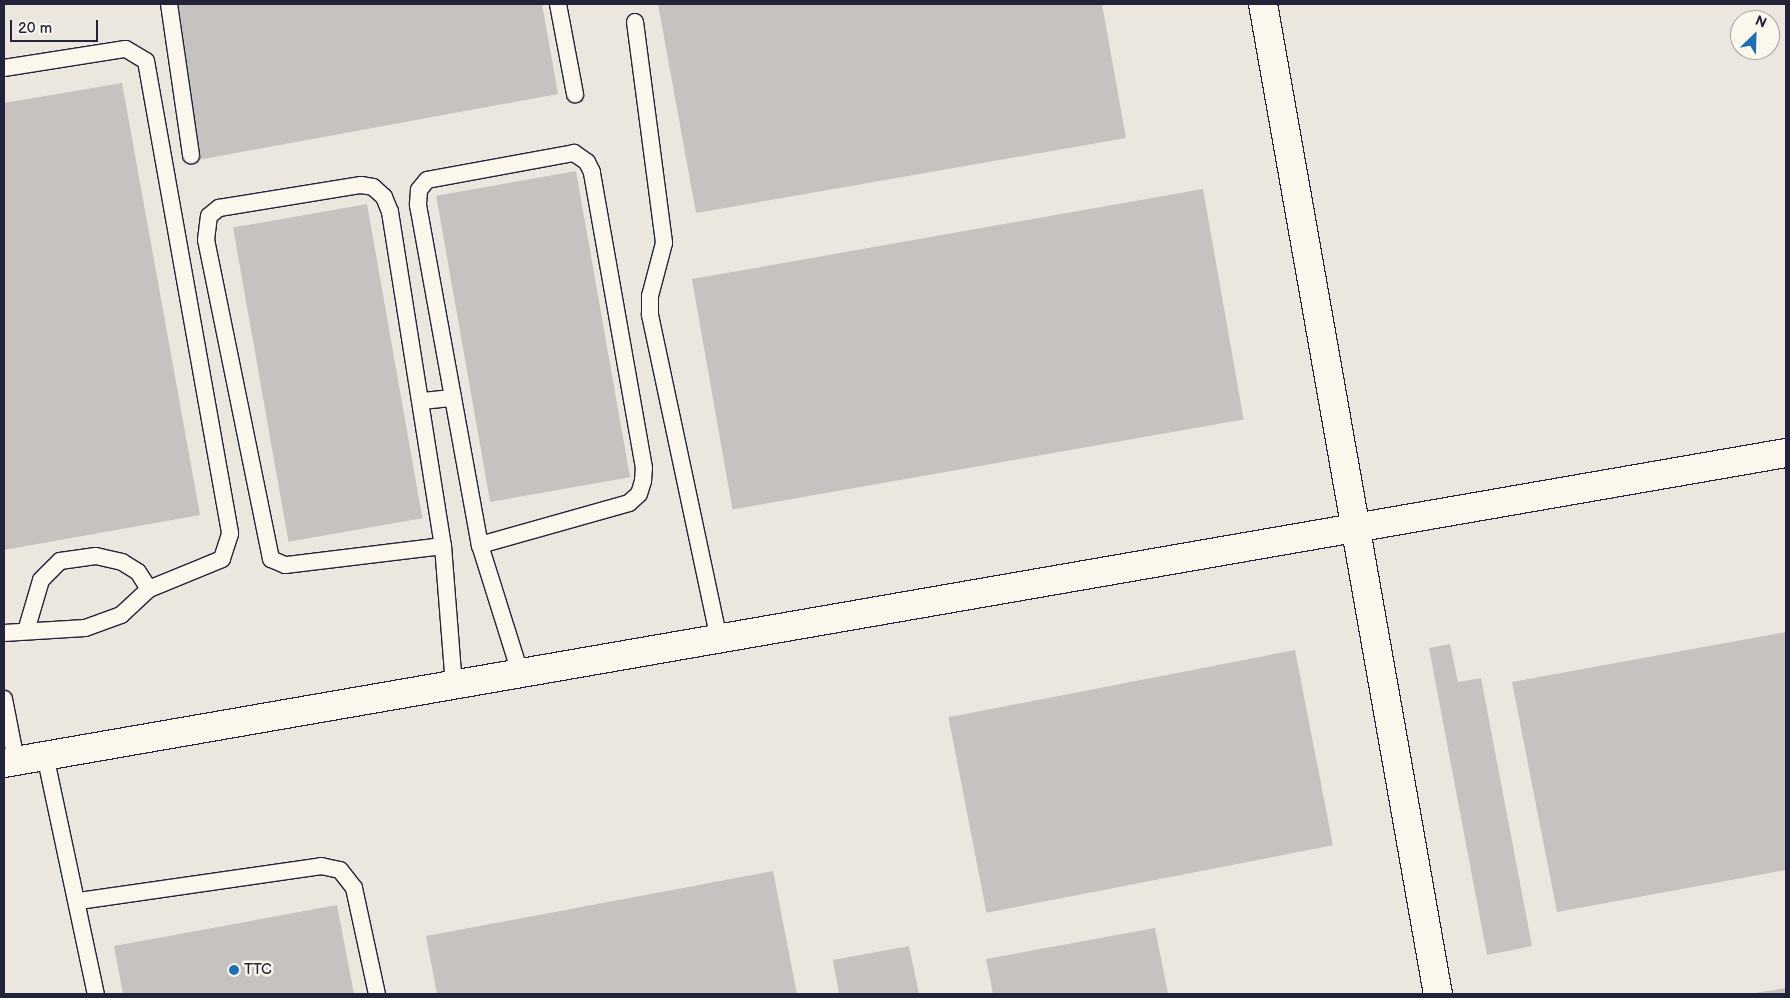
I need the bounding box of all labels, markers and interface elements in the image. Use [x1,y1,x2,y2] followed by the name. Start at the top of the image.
[12,10,100,42] scale bar
[1730,10,1780,60] north arrow
[1753,12,1769,32] text: N
[18,19,52,38] text: 20 m
[244,961,272,979] place label: TTC
[228,964,240,976] marker: TTC

